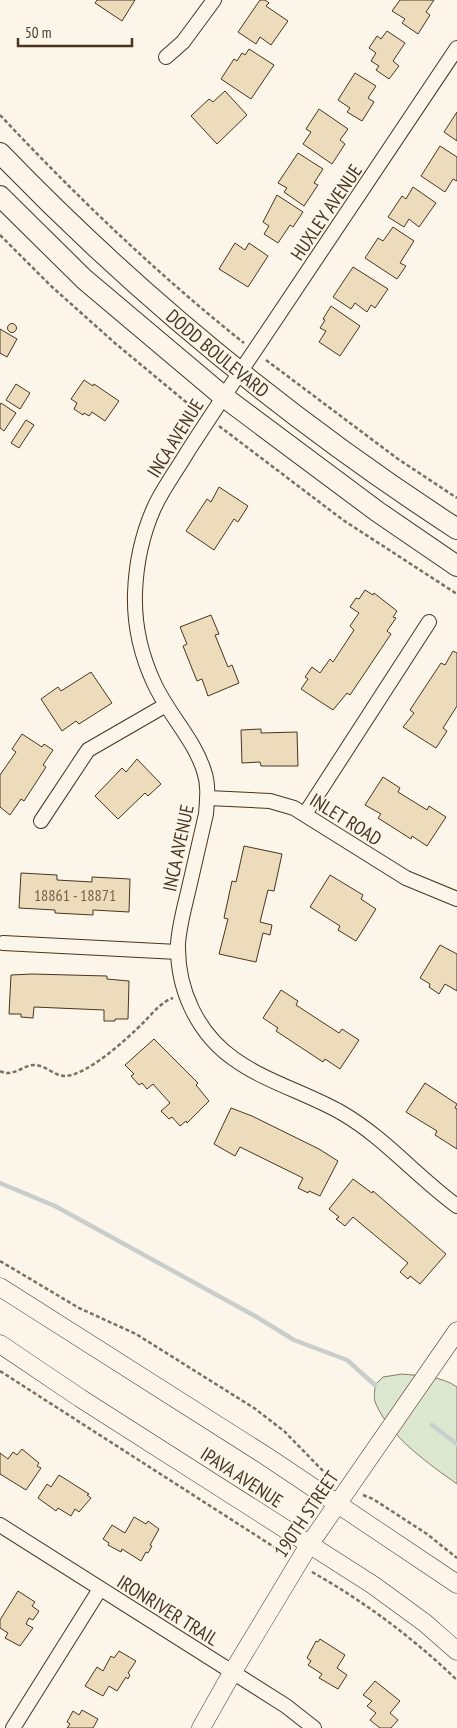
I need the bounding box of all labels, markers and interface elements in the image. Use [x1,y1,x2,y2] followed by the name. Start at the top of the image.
[18,15,131,47] scale bar
[25,23,51,42] text: 50 m
[285,159,367,265] street label: HUXLEY AVENUE
[161,304,274,402] street label: DODD BOULEVARD
[141,394,209,482] street label: INCA AVENUE
[306,788,386,850] street label: INLET ROAD
[157,802,199,894] street label: INCA AVENUE
[34,885,116,905] house number: 18861 - 18871
[196,1441,288,1513] street label: IPAVA AVENUE
[268,1466,344,1562] street label: 190TH STREET
[113,1569,223,1651] street label: IRONRIVER TRAIL

